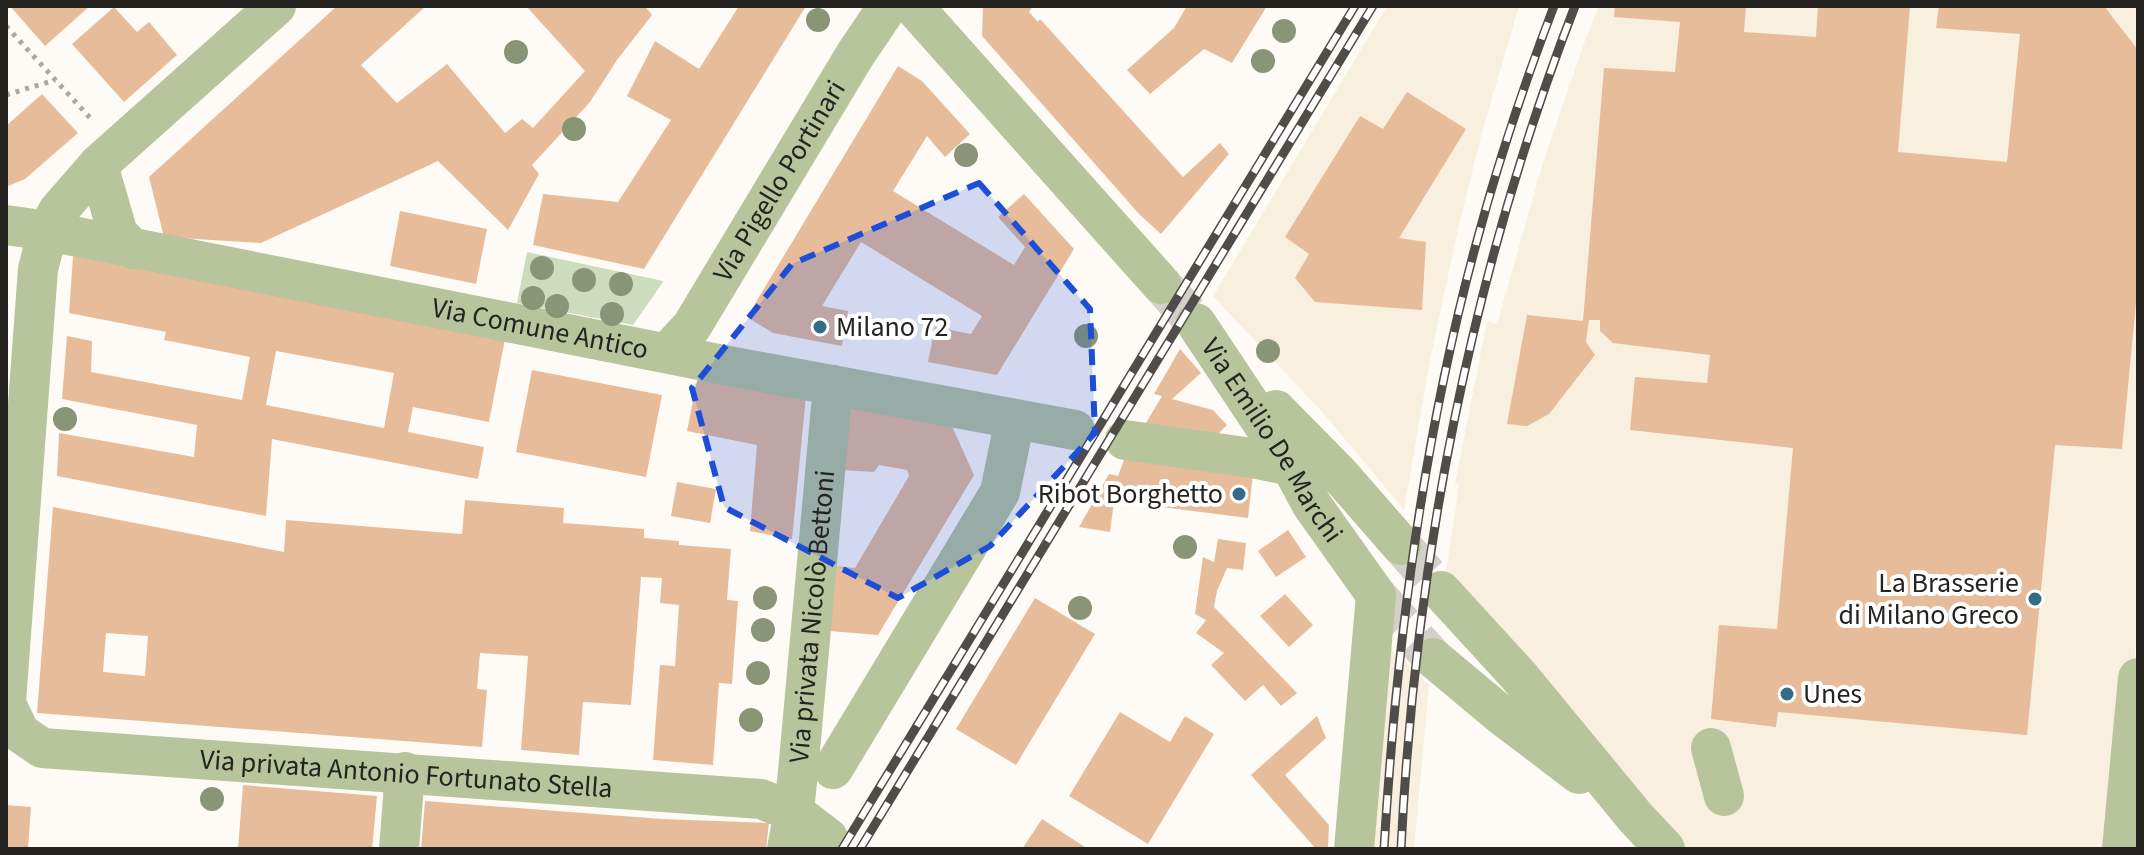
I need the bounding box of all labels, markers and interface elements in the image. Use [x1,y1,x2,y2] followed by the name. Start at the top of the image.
[703,73,855,289] street label: Via Pigello Portinari
[428,288,652,370] street label: Via Comune Antico
[836,307,948,347] place label: Milano 72
[811,318,829,336] marker: Milano 72
[1191,330,1353,551] street label: Via Emilio De Marchi
[779,468,845,765] street label: Via privata Nicolò Bettoni
[1038,474,1223,514] place label: Ribot Borghetto
[1230,485,1248,503] marker: Ribot Borghetto
[1838,563,2019,635] place label: La Brasserie di Milano Greco
[2026,590,2044,608] marker: La Brasserie di Milano Greco
[1803,674,1862,714] place label: Unes
[1778,685,1796,703] marker: Unes
[199,739,614,808] street label: Via privata Antonio Fortunato Stella

